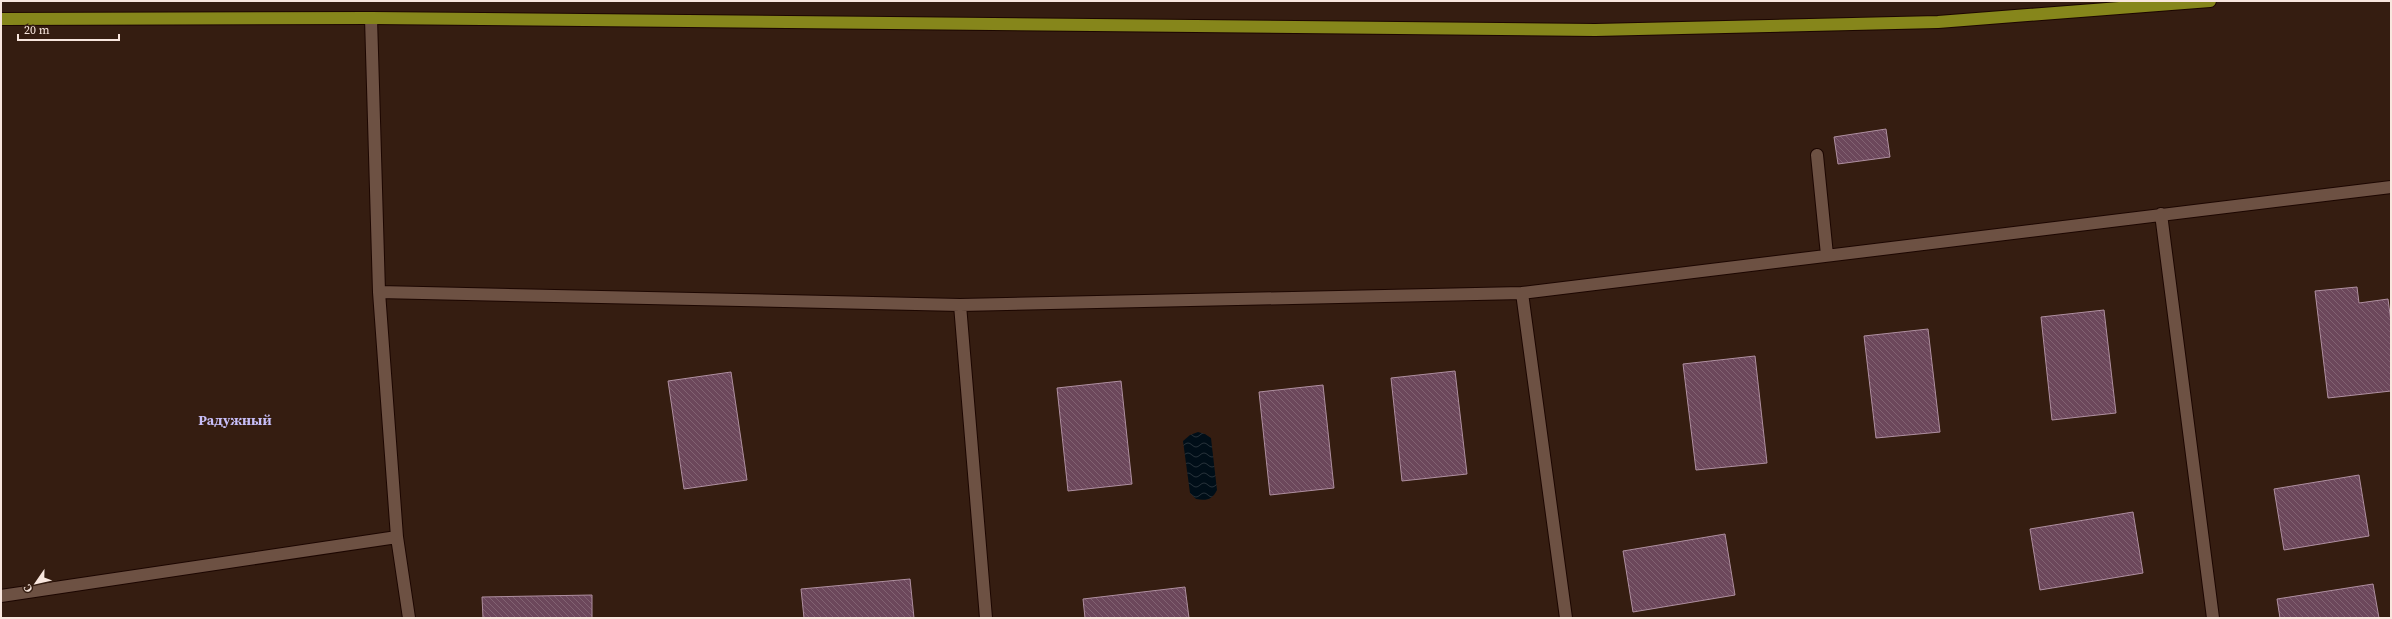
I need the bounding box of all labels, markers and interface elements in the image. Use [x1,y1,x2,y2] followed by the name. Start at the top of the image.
[18,16,119,42] scale bar
[24,22,50,38] text: 20 m
[198,410,272,430] district label: Радужный
[16,563,56,603] north arrow
[20,581,36,595] text: С

